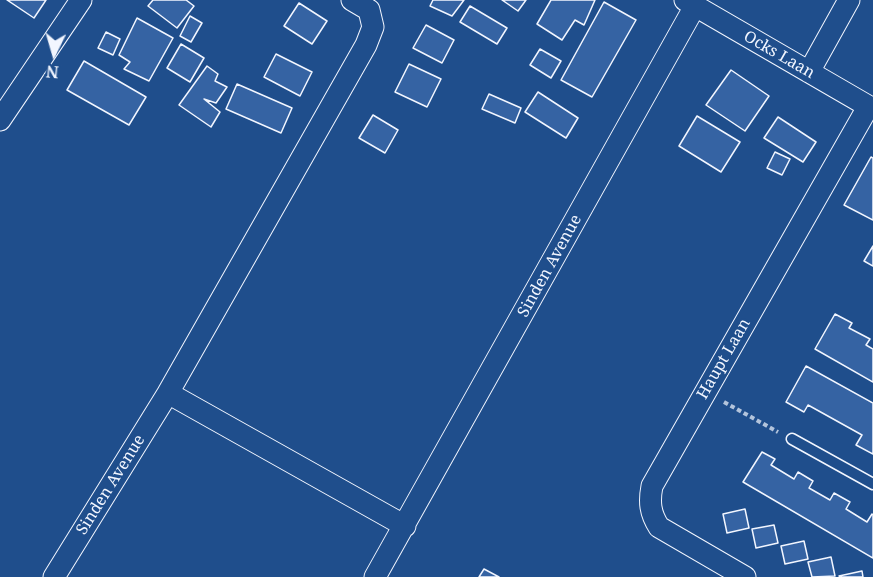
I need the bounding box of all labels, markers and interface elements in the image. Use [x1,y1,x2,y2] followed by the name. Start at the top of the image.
[24,24,84,84] north arrow
[740,27,818,83] street label: Ocks Laan
[45,60,60,83] text: N
[514,211,586,321] street label: Sinden Avenue
[693,315,755,403] street label: Haupt Laan
[73,431,149,539] street label: Sinden Avenue

